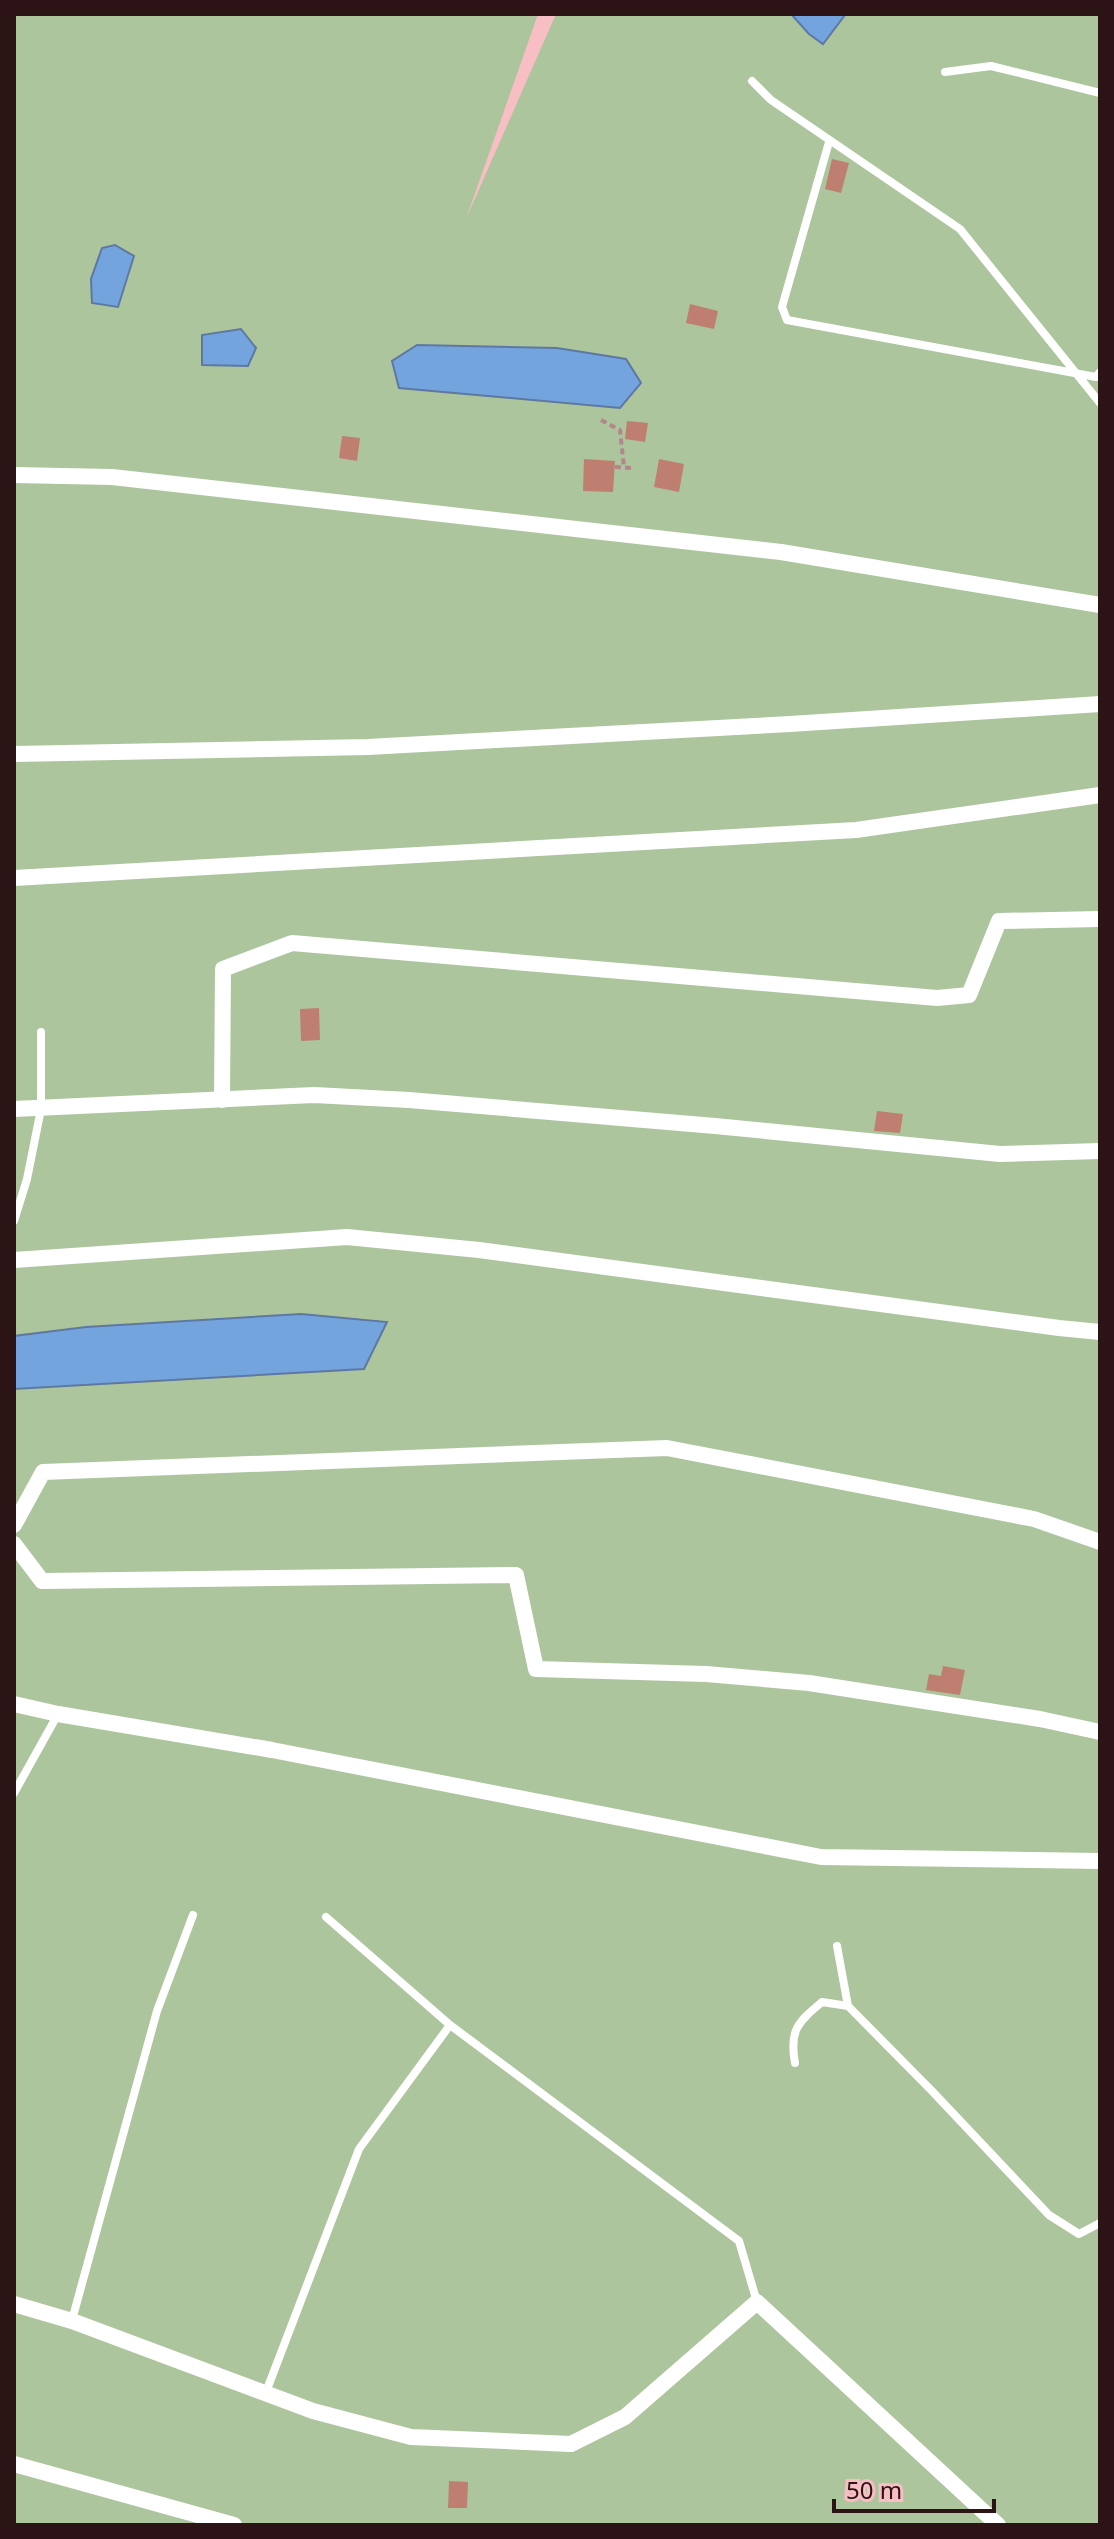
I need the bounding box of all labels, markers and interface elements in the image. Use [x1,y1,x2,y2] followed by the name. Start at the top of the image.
[834,2463,994,2513] scale bar
[846,2473,902,2506] text: 50 m

